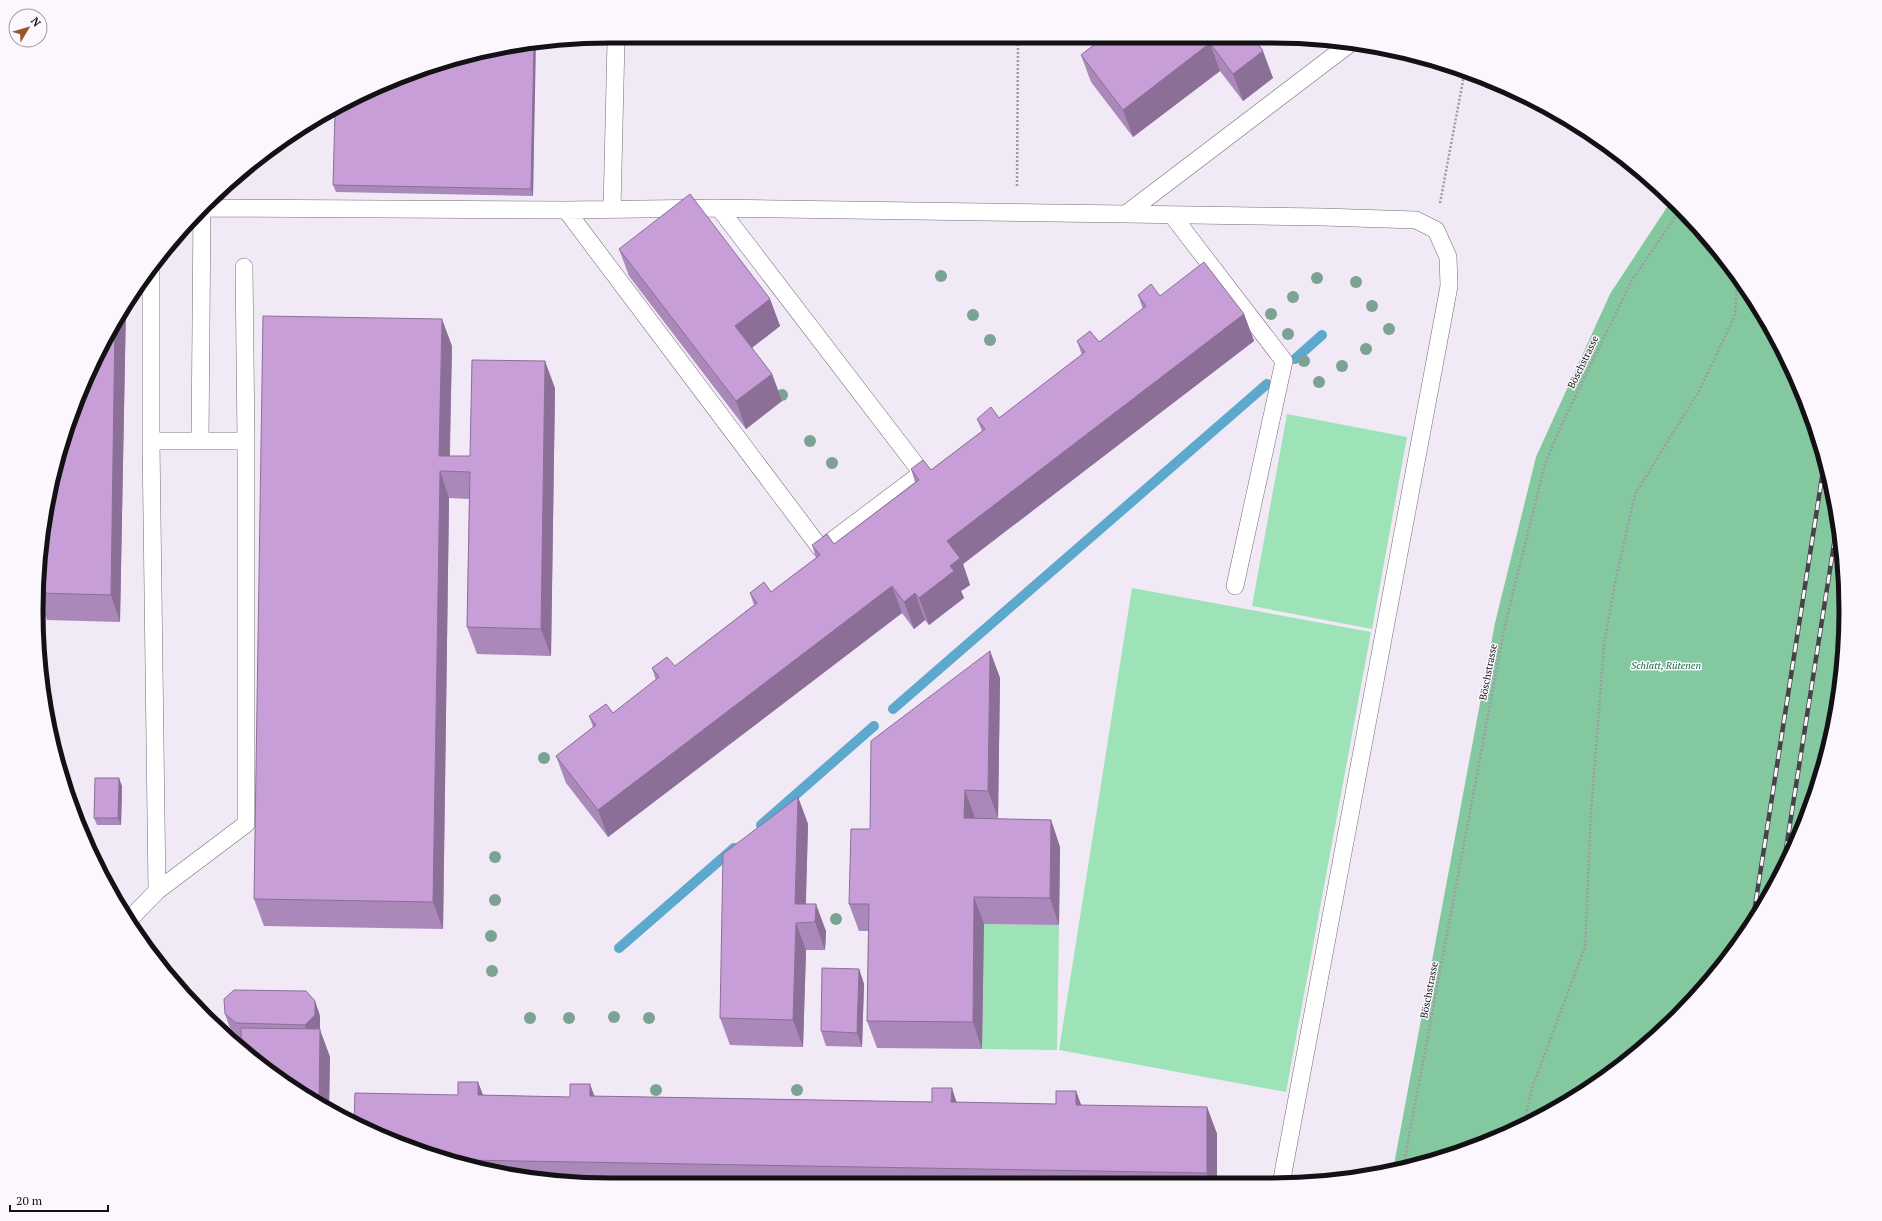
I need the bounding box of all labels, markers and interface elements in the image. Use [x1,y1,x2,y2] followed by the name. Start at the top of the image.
[8,8,48,48] north arrow
[28,14,44,30] text: N
[1565,333,1601,391] street label: Böschstrasse
[1476,643,1500,701] street label: Böschstrasse
[1631,659,1701,672] park label: Schlatt, Rütenen
[1417,961,1441,1019] street label: Böschstrasse
[10,1187,108,1213] scale bar
[16,1193,43,1208] text: 20 m

